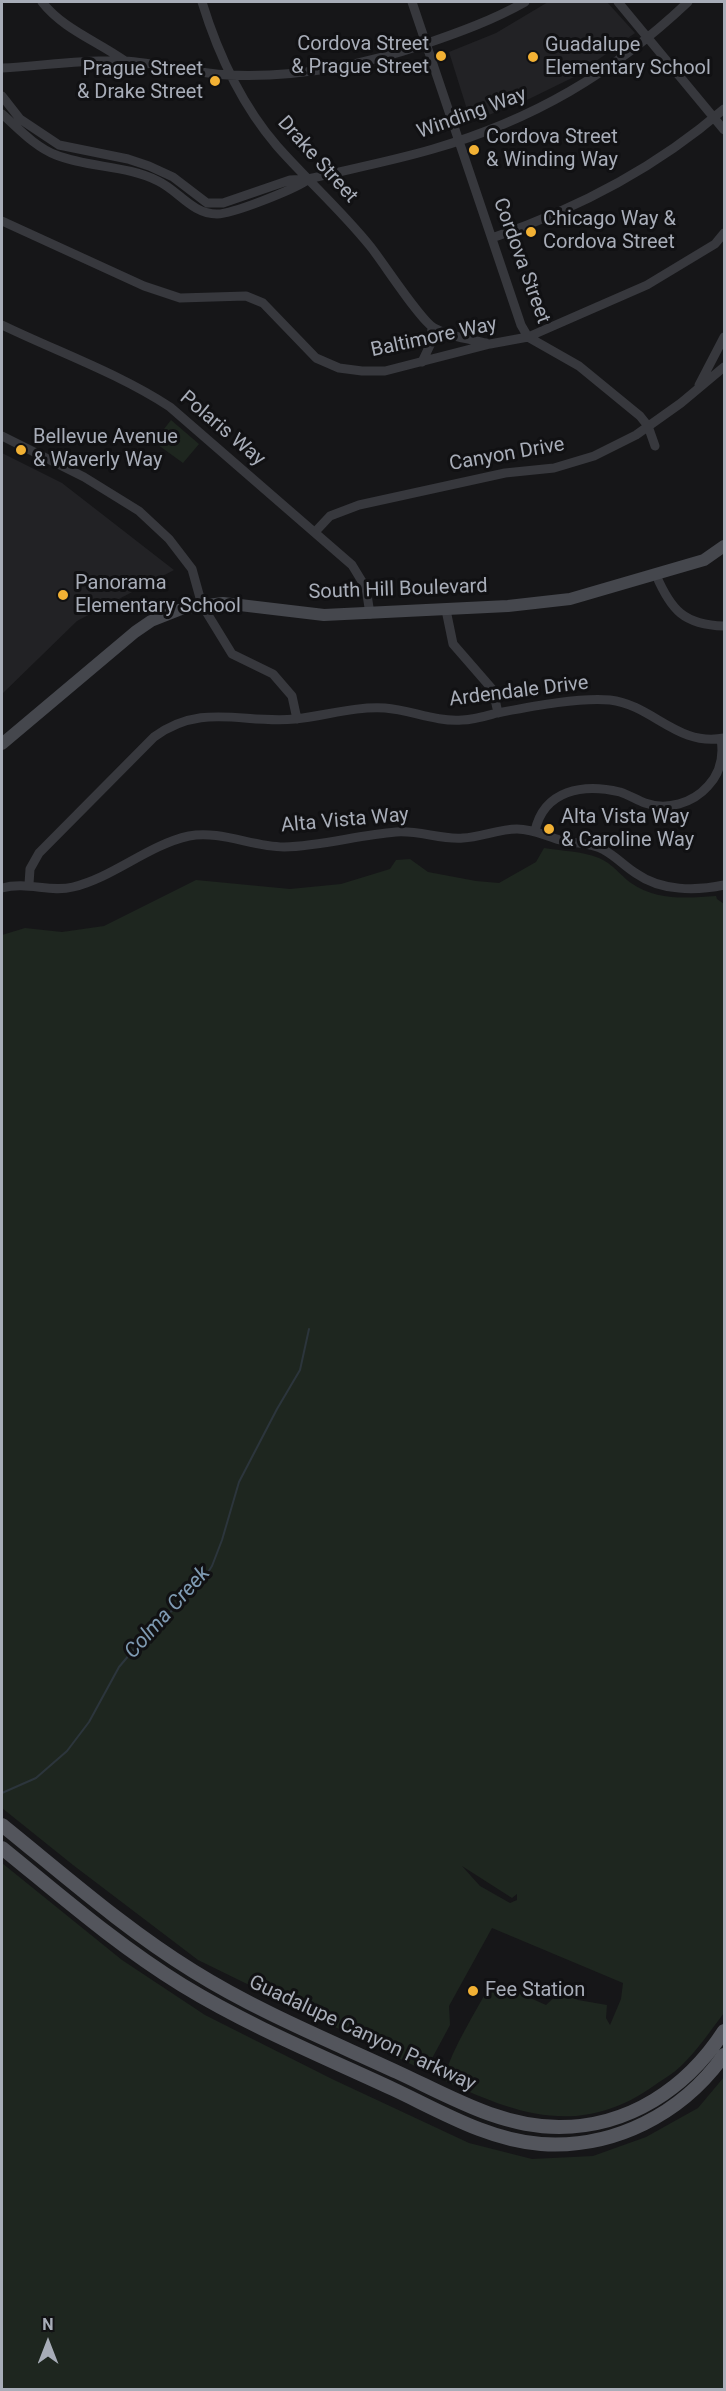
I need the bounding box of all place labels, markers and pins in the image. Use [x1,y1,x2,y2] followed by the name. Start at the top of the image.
[291,33,429,80] place label: Cordova Street & Prague Street
[545,34,711,81] place label: Guadalupe Elementary School
[434,49,448,63] marker: Cordova Street & Prague Street
[526,50,540,64] marker: Guadalupe Elementary School
[77,58,203,105] place label: Prague Street & Drake Street
[208,74,222,88] marker: Prague Street & Drake Street
[486,126,618,173] place label: Cordova Street & Winding Way
[467,143,481,157] marker: Cordova Street & Winding Way
[543,208,676,255] place label: Chicago Way & Cordova Street
[524,225,538,239] marker: Chicago Way & Cordova Street
[33,426,178,473] place label: Bellevue Avenue & Waverly Way
[14,443,28,457] marker: Bellevue Avenue & Waverly Way
[75,572,241,619] place label: Panorama Elementary School
[56,588,70,602] marker: Panorama Elementary School
[561,806,694,853] place label: Alta Vista Way & Caroline Way
[542,822,556,836] marker: Alta Vista Way & Caroline Way
[485,1979,585,2003] place label: Fee Station
[466,1984,480,1998] marker: Fee Station

